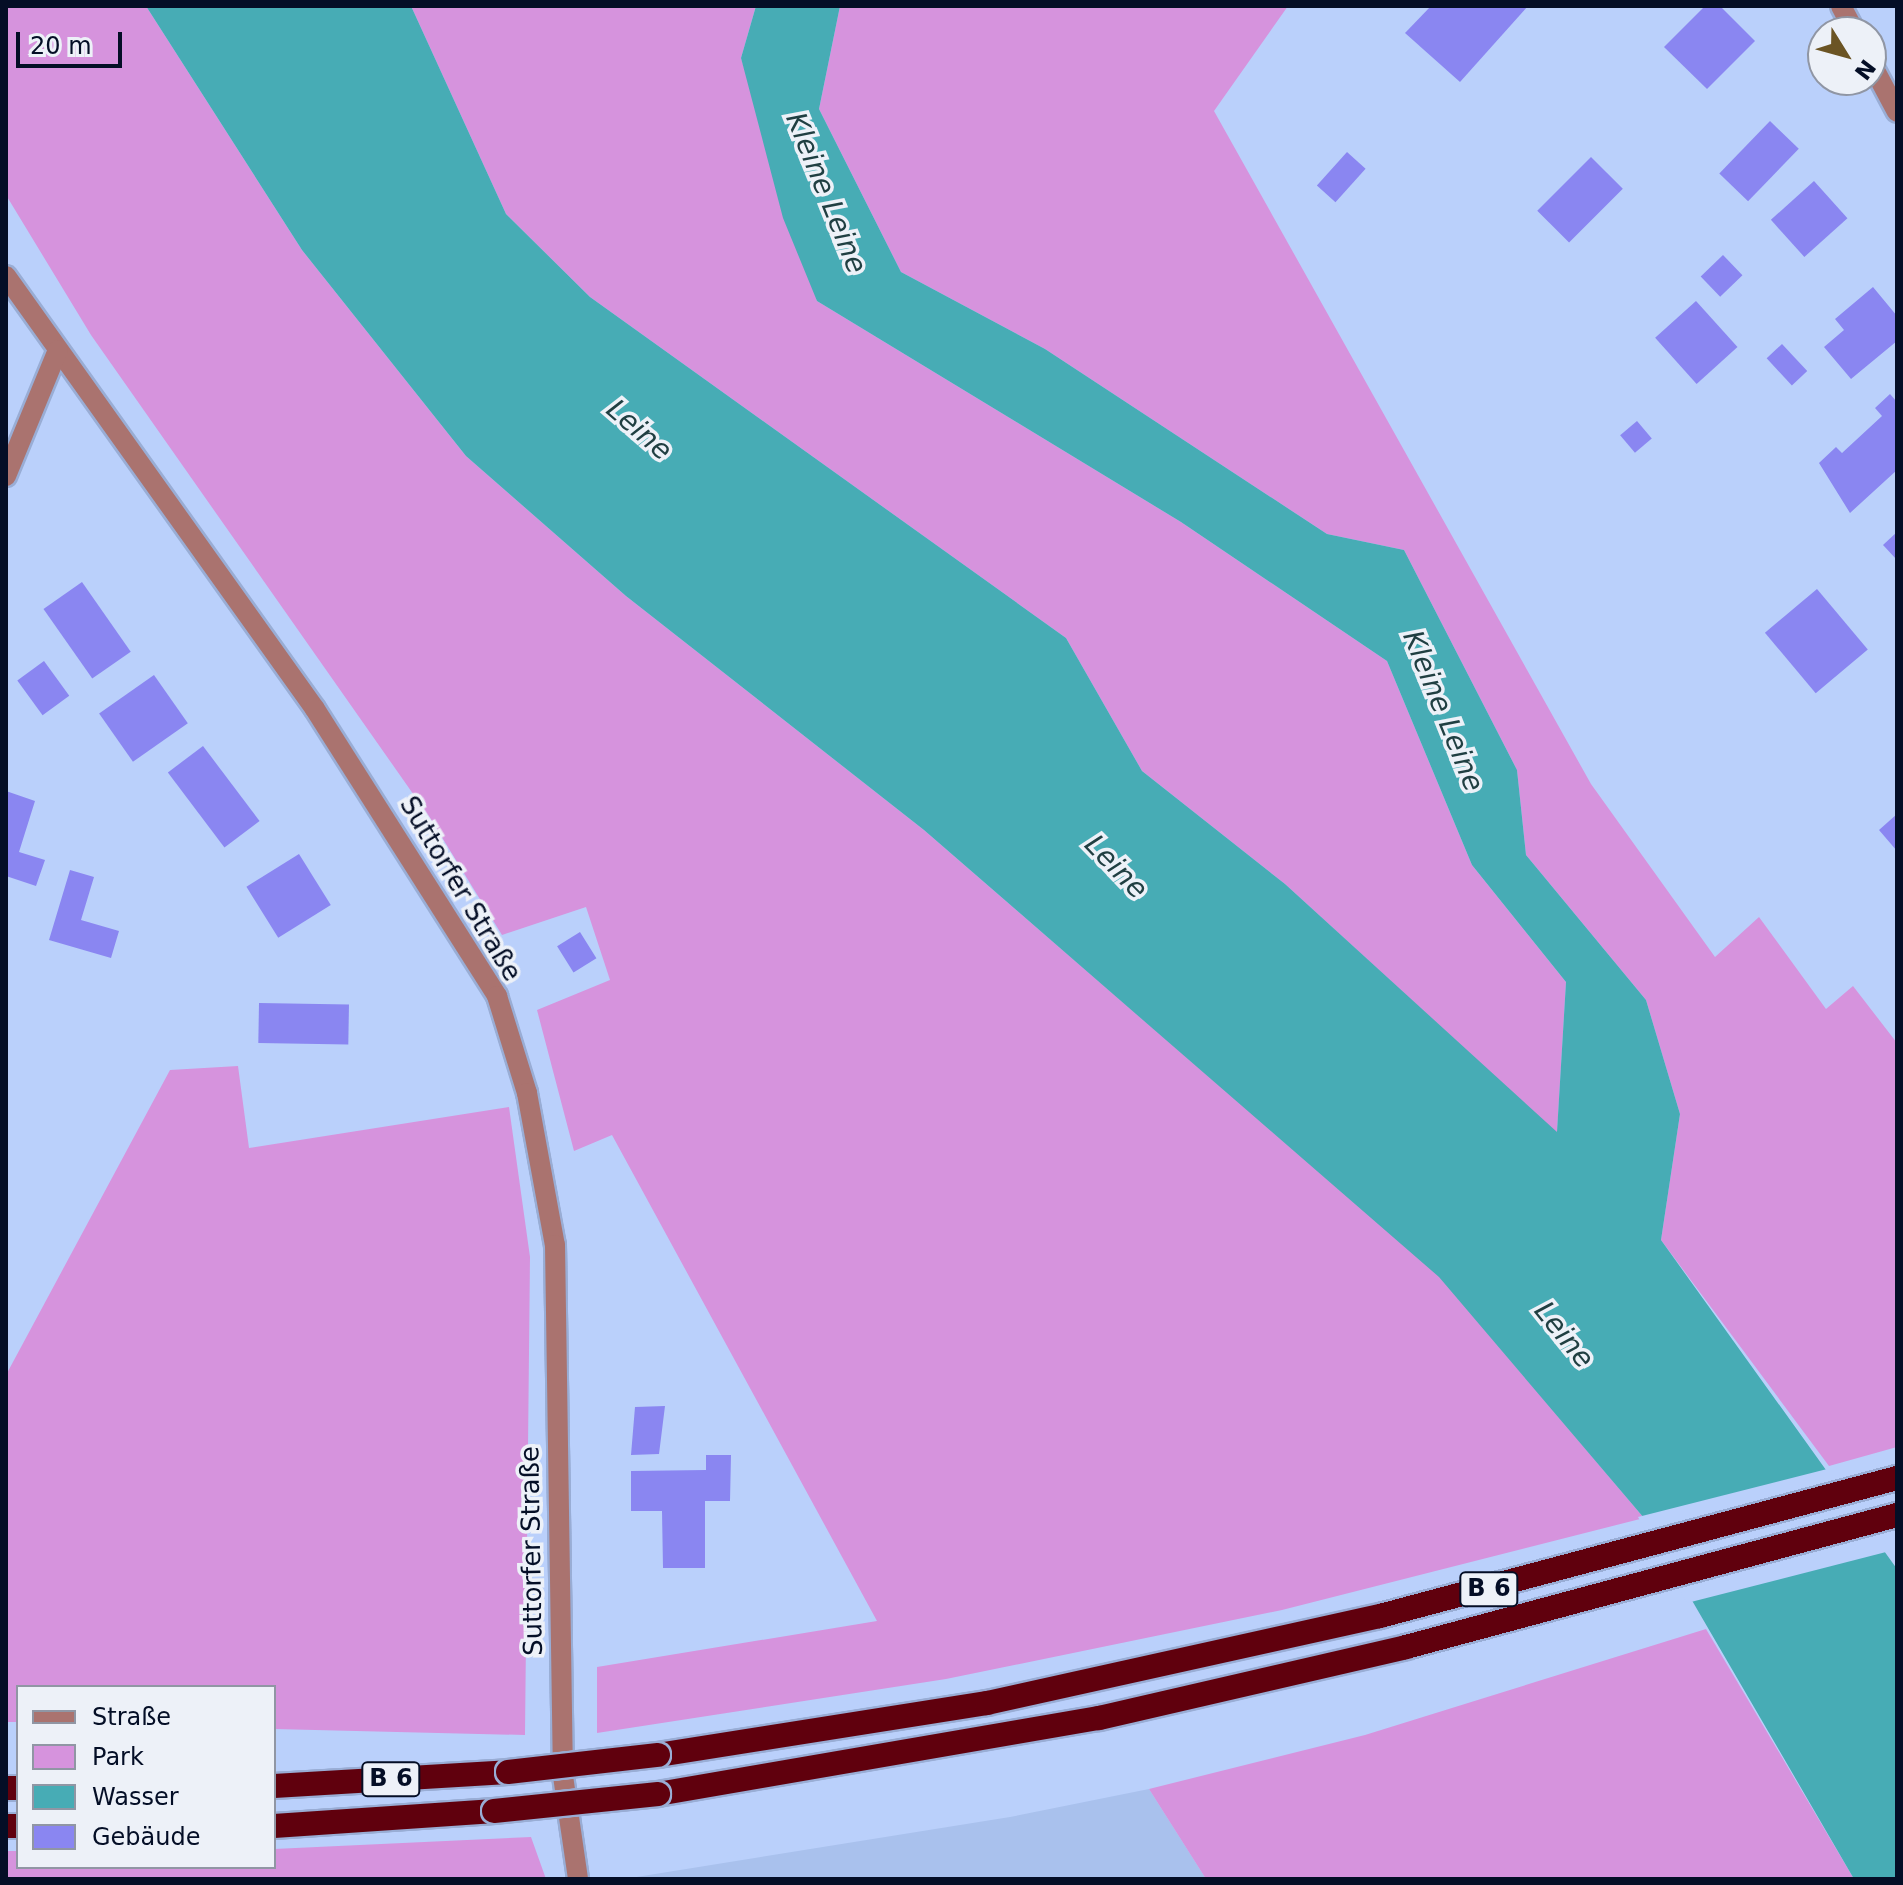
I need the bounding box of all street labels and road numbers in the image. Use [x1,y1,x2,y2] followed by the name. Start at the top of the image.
[393,791,527,987] street label: Suttorfer Straße
[515,1446,549,1656] street label: Suttorfer Straße
[1459,1569,1519,1609] road number: B 6
[361,1759,421,1799] road number: B 6

